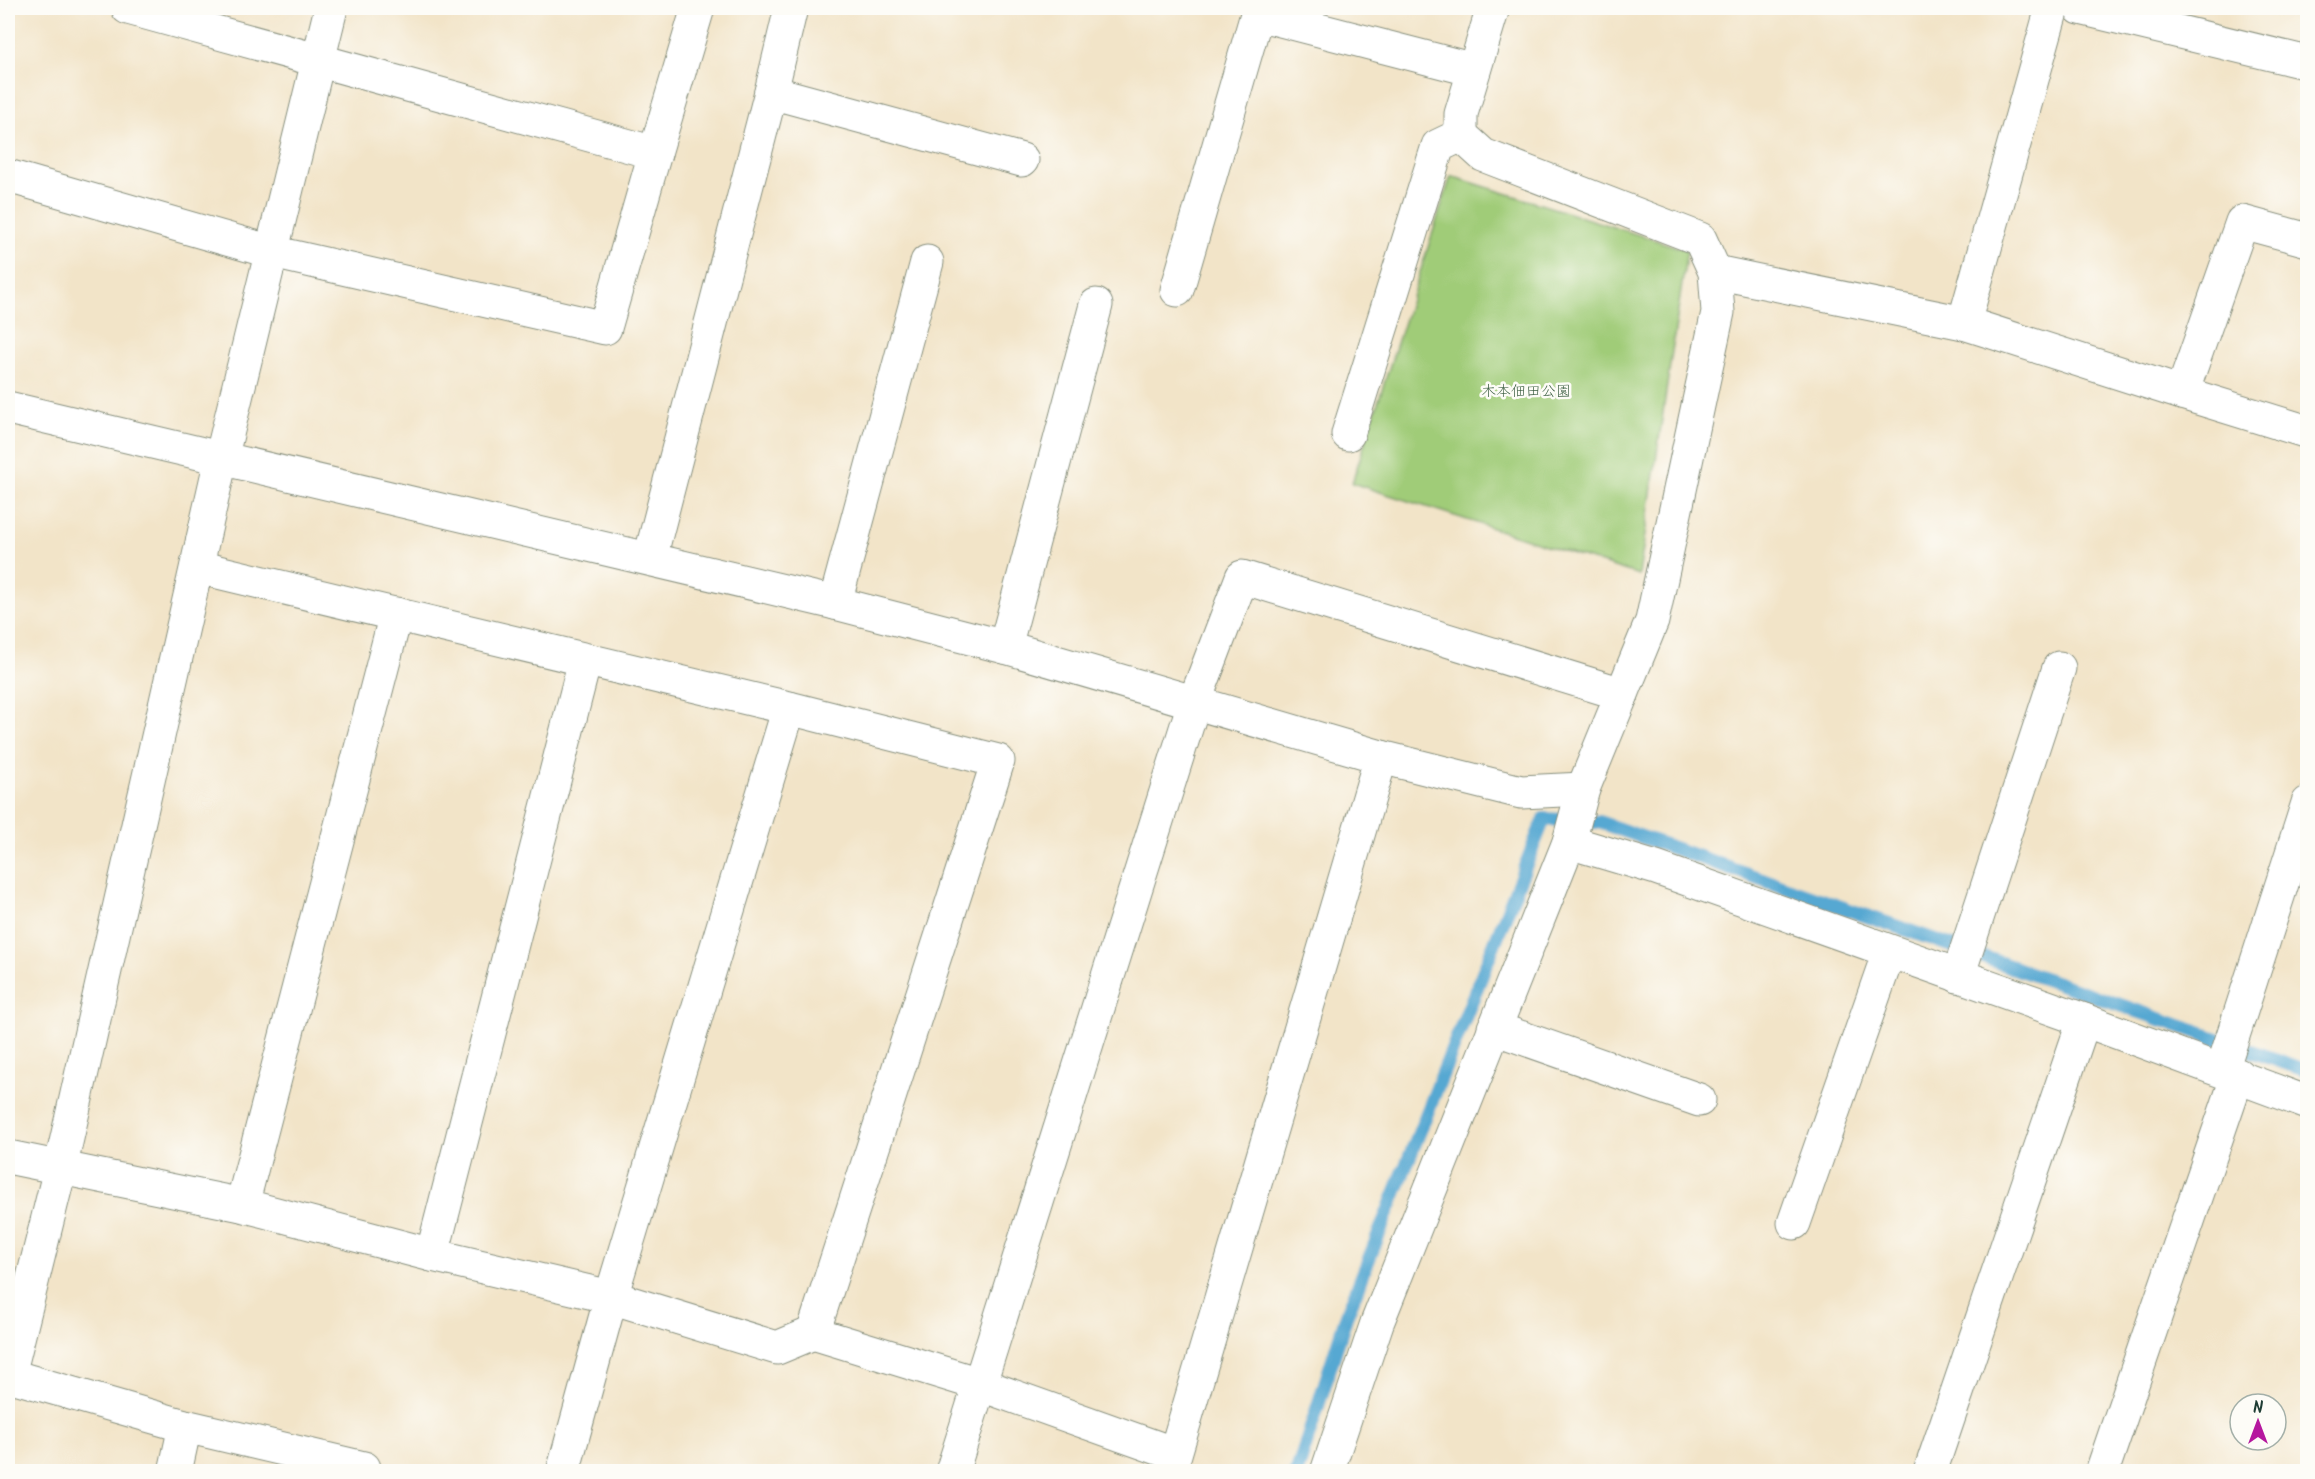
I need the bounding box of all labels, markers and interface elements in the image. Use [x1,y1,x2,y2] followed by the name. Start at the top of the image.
[1481,380,1571,404] park label: 木本佃田公園
[2228,1392,2288,1452] north arrow
[2253,1396,2263,1421] text: N

